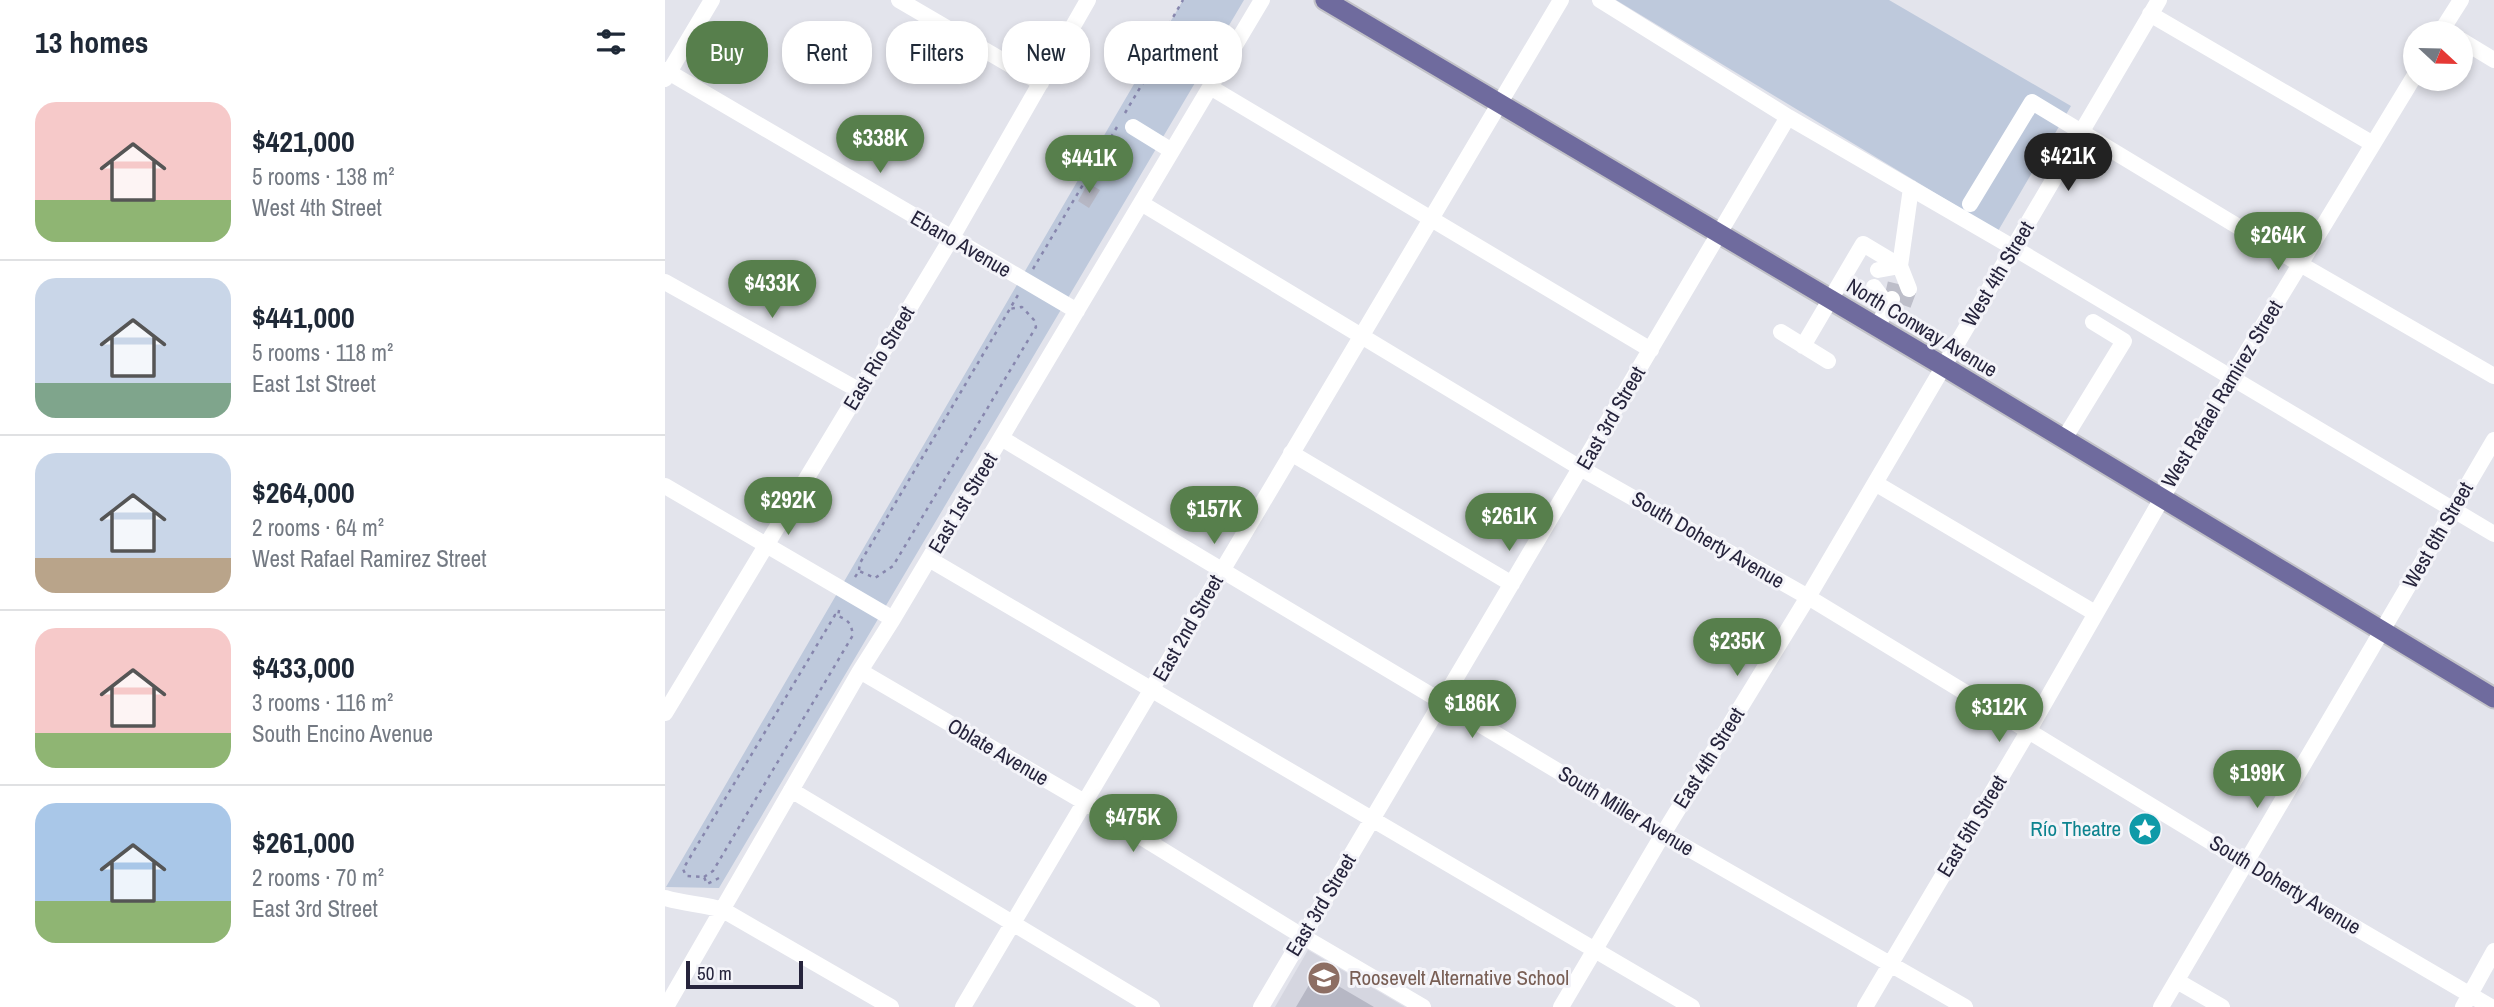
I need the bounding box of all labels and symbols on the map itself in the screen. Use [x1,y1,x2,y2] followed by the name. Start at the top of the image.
[2403,21,2473,91] north arrow
[831,116,929,175] pin: $338K
[2019,134,2117,193] pin: $421K
[1040,136,1138,195] pin: $441K
[906,203,1017,284] street label: Ebano Avenue
[2229,212,2327,272] pin: $264K
[1955,215,2041,332] street label: West 4th Street
[723,260,821,320] pin: $433K
[1841,271,2003,384] street label: North Conway Avenue
[2154,294,2289,493] street label: West Rafael Ramirez Street
[836,300,921,415] street label: East Rio Street
[1569,361,1652,475] street label: East 3rd Street
[921,447,1004,559] street label: East 1st Street
[2395,476,2480,593] street label: West 6th Street
[739,477,837,537] pin: $292K
[1627,484,1790,595] street label: South Doherty Avenue
[1165,486,1263,546] pin: $157K
[1460,494,1558,553] pin: $261K
[1145,569,1230,686] street label: East 2nd Street
[1688,618,1786,678] pin: $235K
[1423,680,1521,740] pin: $186K
[1950,684,2048,744] pin: $312K
[1666,702,1751,814] street label: East 4th Street
[942,711,1054,792] street label: Oblate Avenue
[2208,750,2306,810] pin: $199K
[1553,759,1700,863] street label: South Miller Avenue
[1930,769,2013,882] street label: East 5th Street
[1084,794,1182,854] pin: $475K
[2126,810,2164,848] place icon: Río Theatre
[2030,814,2121,843] place label: Río Theatre
[2204,828,2366,941] street label: South Doherty Avenue
[1279,848,1363,961] street label: East 3rd Street
[686,958,803,990] scale bar
[1305,959,1343,997] school or university icon: Roosevelt Alternative School
[1349,963,1569,992] place label: Roosevelt Alternative School

